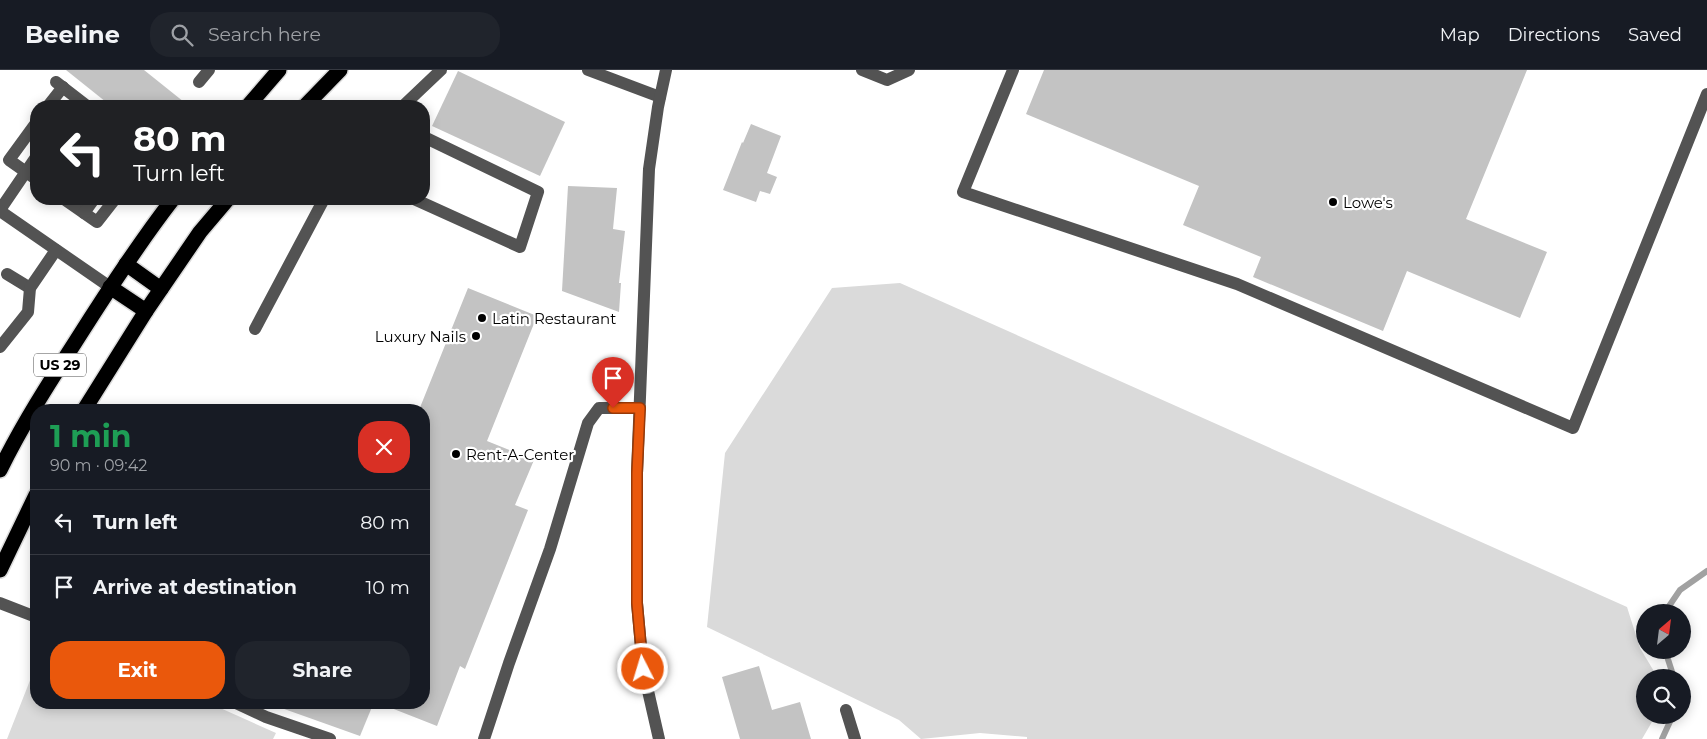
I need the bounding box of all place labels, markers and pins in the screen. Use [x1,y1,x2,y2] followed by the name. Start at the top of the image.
[1343,193,1393,212] place label: Lowe's
[1327,196,1339,208] marker: Lowe's
[492,309,616,328] place label: Latin Restaurant
[476,312,488,324] marker: Latin Restaurant
[375,327,466,346] place label: Luxury Nails
[470,330,482,342] marker: Luxury Nails
[592,357,634,408] pin
[466,445,574,464] place label: Rent-A-Center
[450,448,462,460] marker: Rent-A-Center

